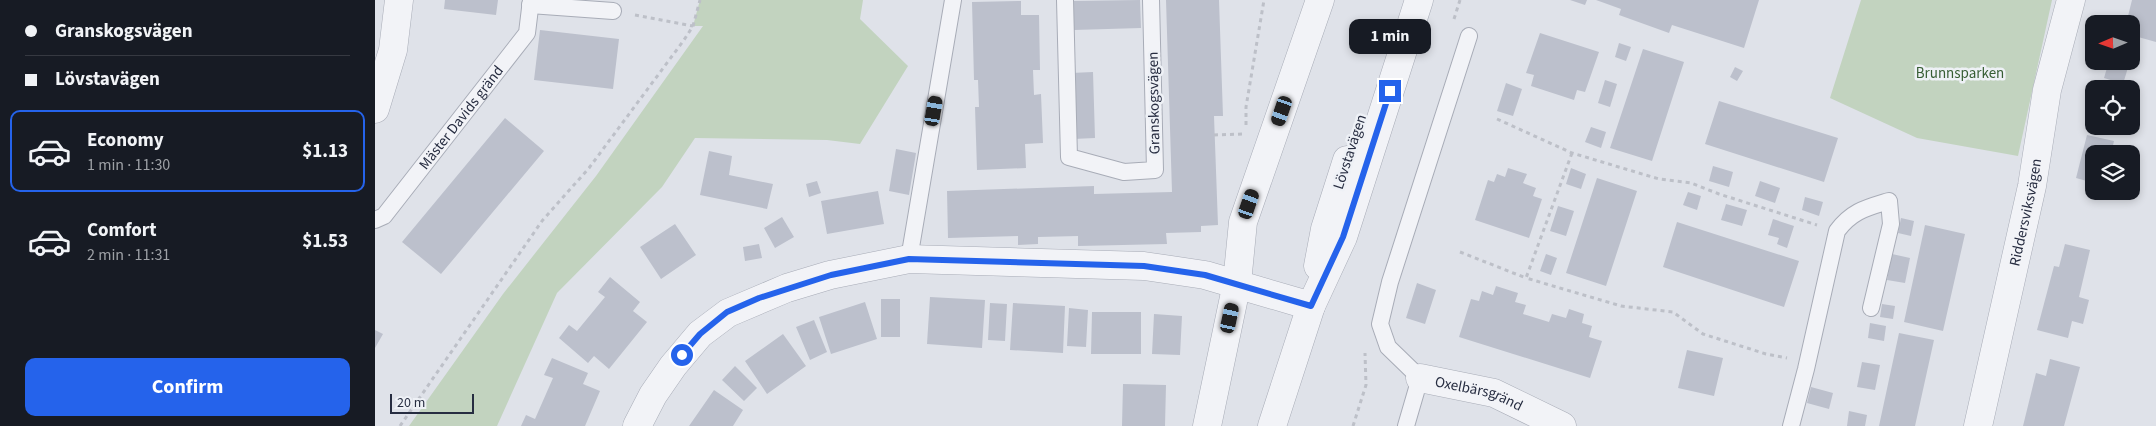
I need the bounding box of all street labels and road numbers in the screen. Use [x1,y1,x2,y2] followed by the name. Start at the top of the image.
[1143,52,1165,154] street label: Granskogsvägen
[414,61,508,174] street label: Mäster Davids gränd
[1328,112,1372,192] street label: Lövstavägen
[2004,157,2047,268] street label: Riddersviksvägen
[1433,371,1527,416] street label: Oxelbärsgränd

